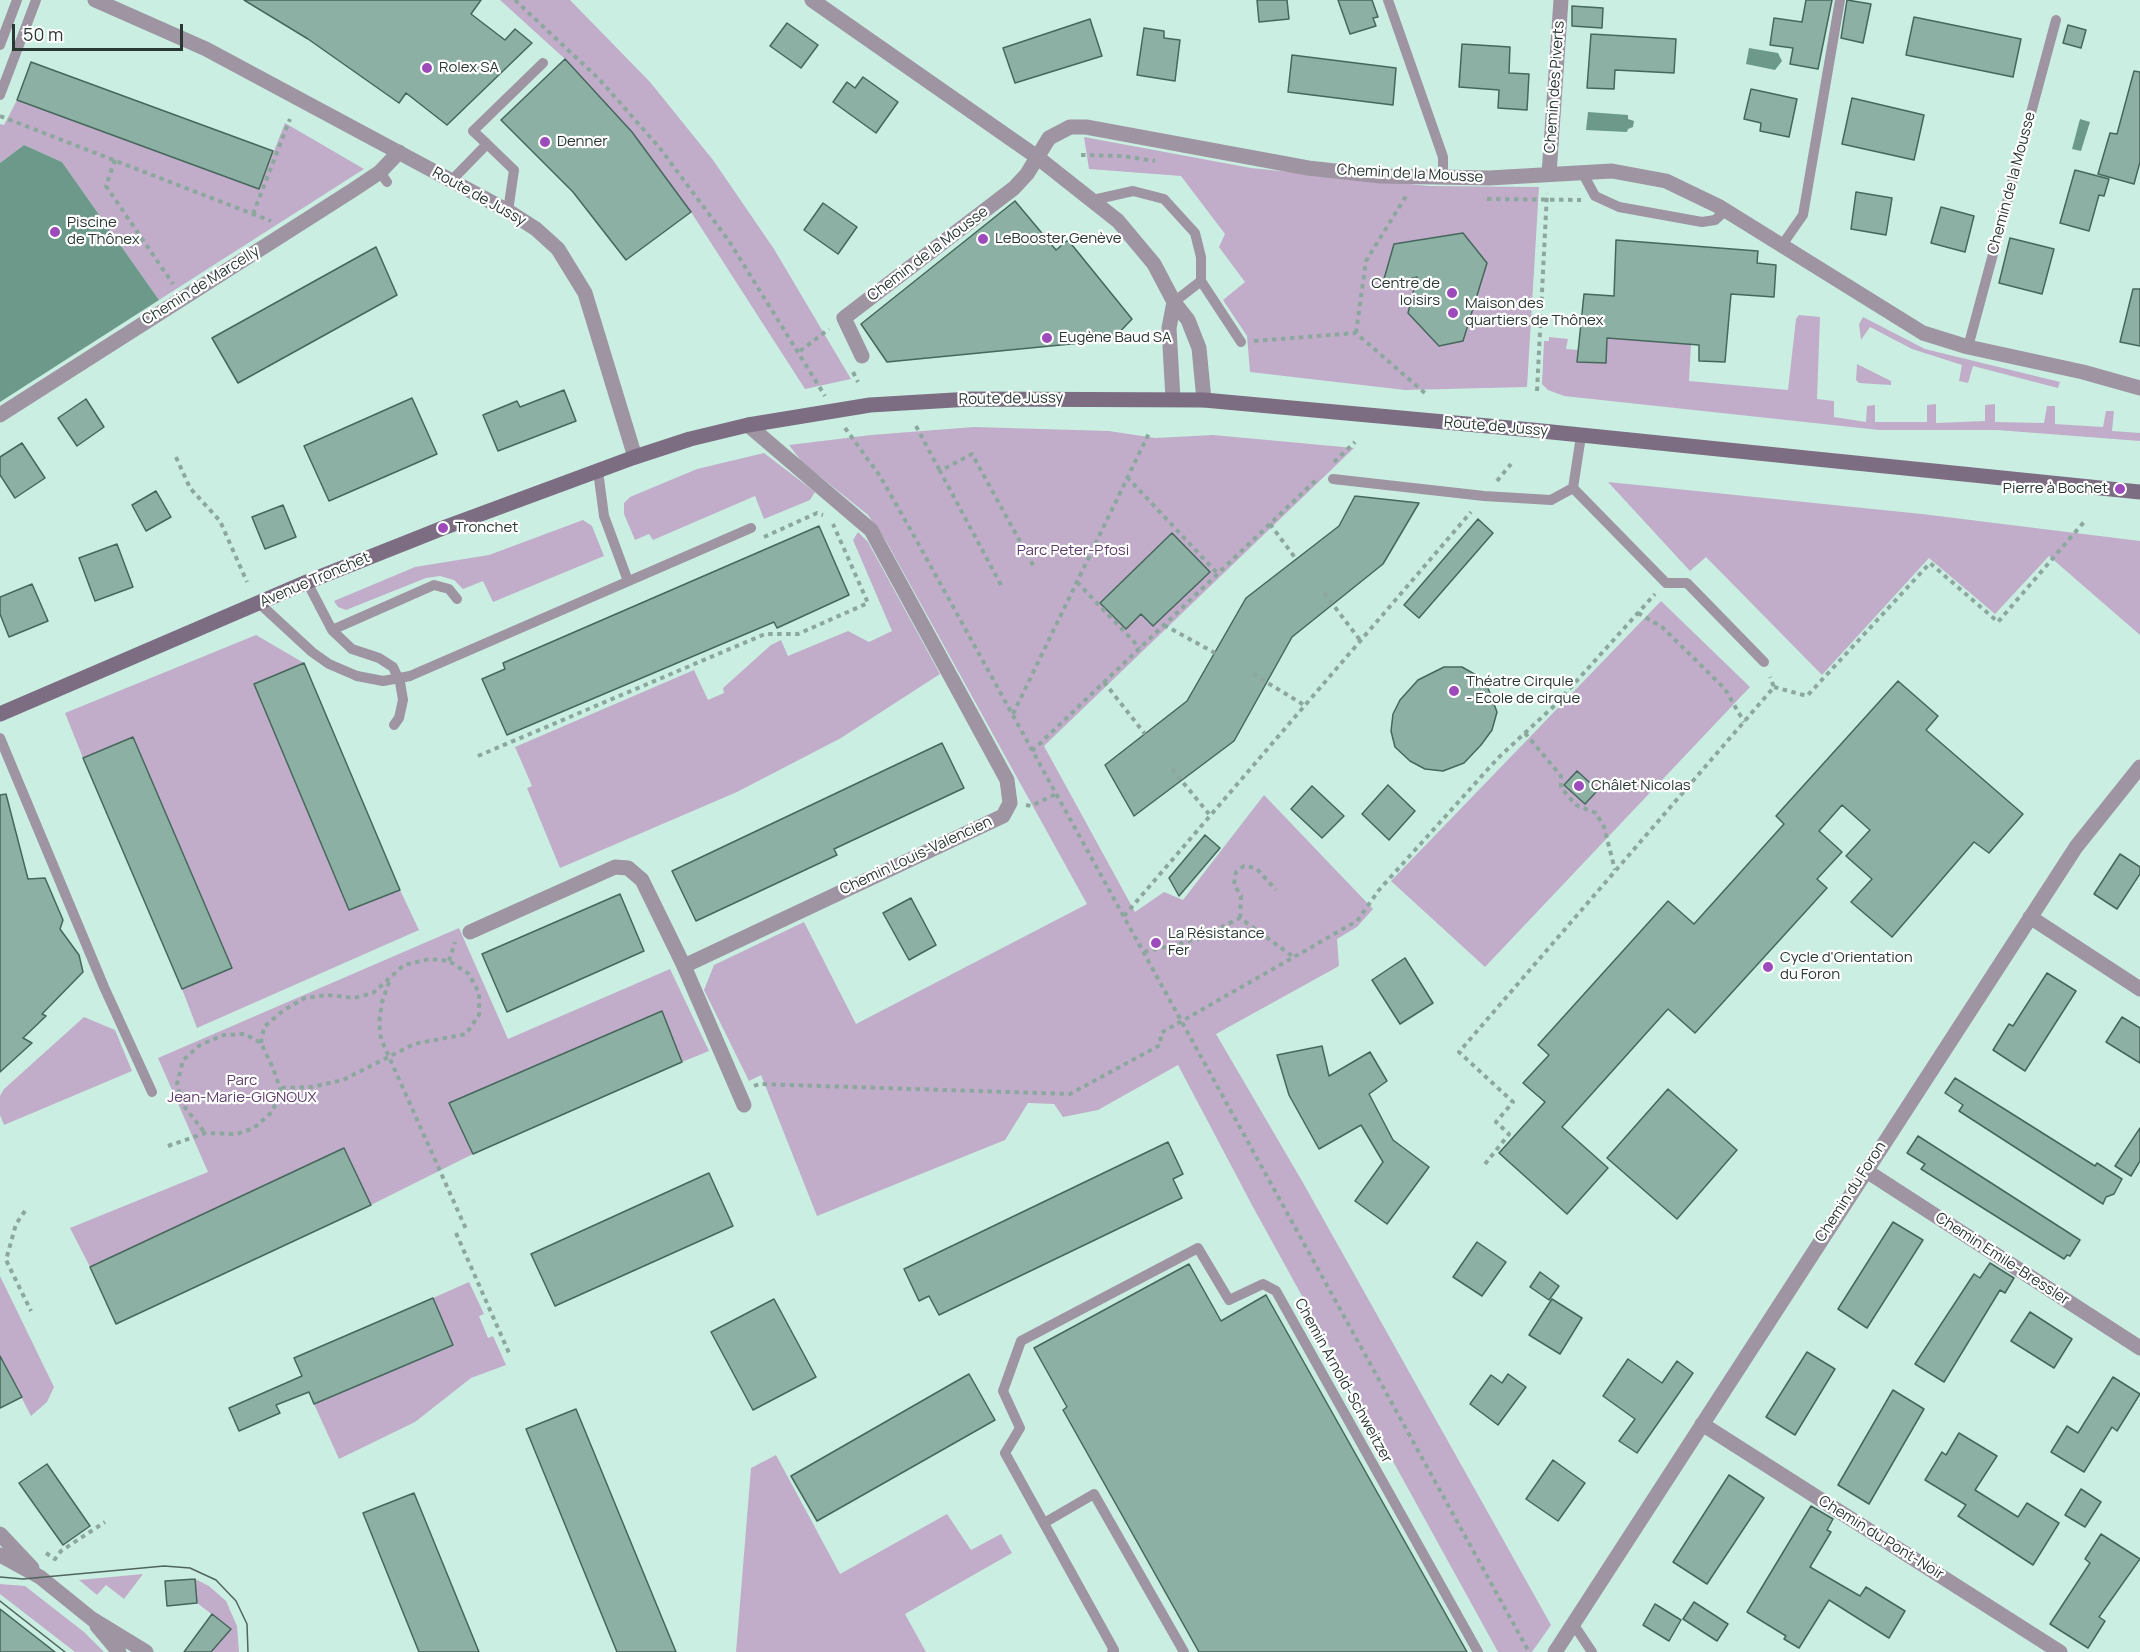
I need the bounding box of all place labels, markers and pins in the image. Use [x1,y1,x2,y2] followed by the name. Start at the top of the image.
[439,59,499,77] place label: Rolex SA
[420,61,434,75] marker: Rolex SA
[557,133,608,151] place label: Denner
[538,135,552,149] marker: Denner
[67,214,140,249] place label: Piscine de Thônex
[48,225,62,239] marker: Piscine de Thônex
[995,230,1122,248] place label: LeBooster Genève
[976,232,990,246] marker: LeBooster Genève
[1371,275,1440,310] place label: Centre de loisirs
[1445,286,1459,300] marker: Centre de loisirs
[1465,295,1603,330] place label: Maison des quartiers de Thônex
[1446,306,1460,320] marker: Maison des quartiers de Thônex
[1059,329,1172,347] place label: Eugène Baud SA
[1040,331,1054,345] marker: Eugène Baud SA
[2003,480,2108,498] place label: Pierre à Bochet
[2113,482,2127,496] marker: Pierre à Bochet
[455,519,518,537] place label: Tronchet
[436,521,450,535] marker: Tronchet
[1466,673,1580,708] place label: Théatre Cirqule - Ecole de cirque
[1447,684,1461,698] marker: Théatre Cirqule - Ecole de cirque
[1591,777,1691,795] place label: Châlet Nicolas
[1572,779,1586,793] marker: Châlet Nicolas
[1168,925,1265,960] place label: La Résistance Fer
[1149,936,1163,950] marker: La Résistance Fer
[1780,949,1913,984] place label: Cycle d'Orientation du Foron
[1761,960,1775,974] marker: Cycle d'Orientation du Foron

